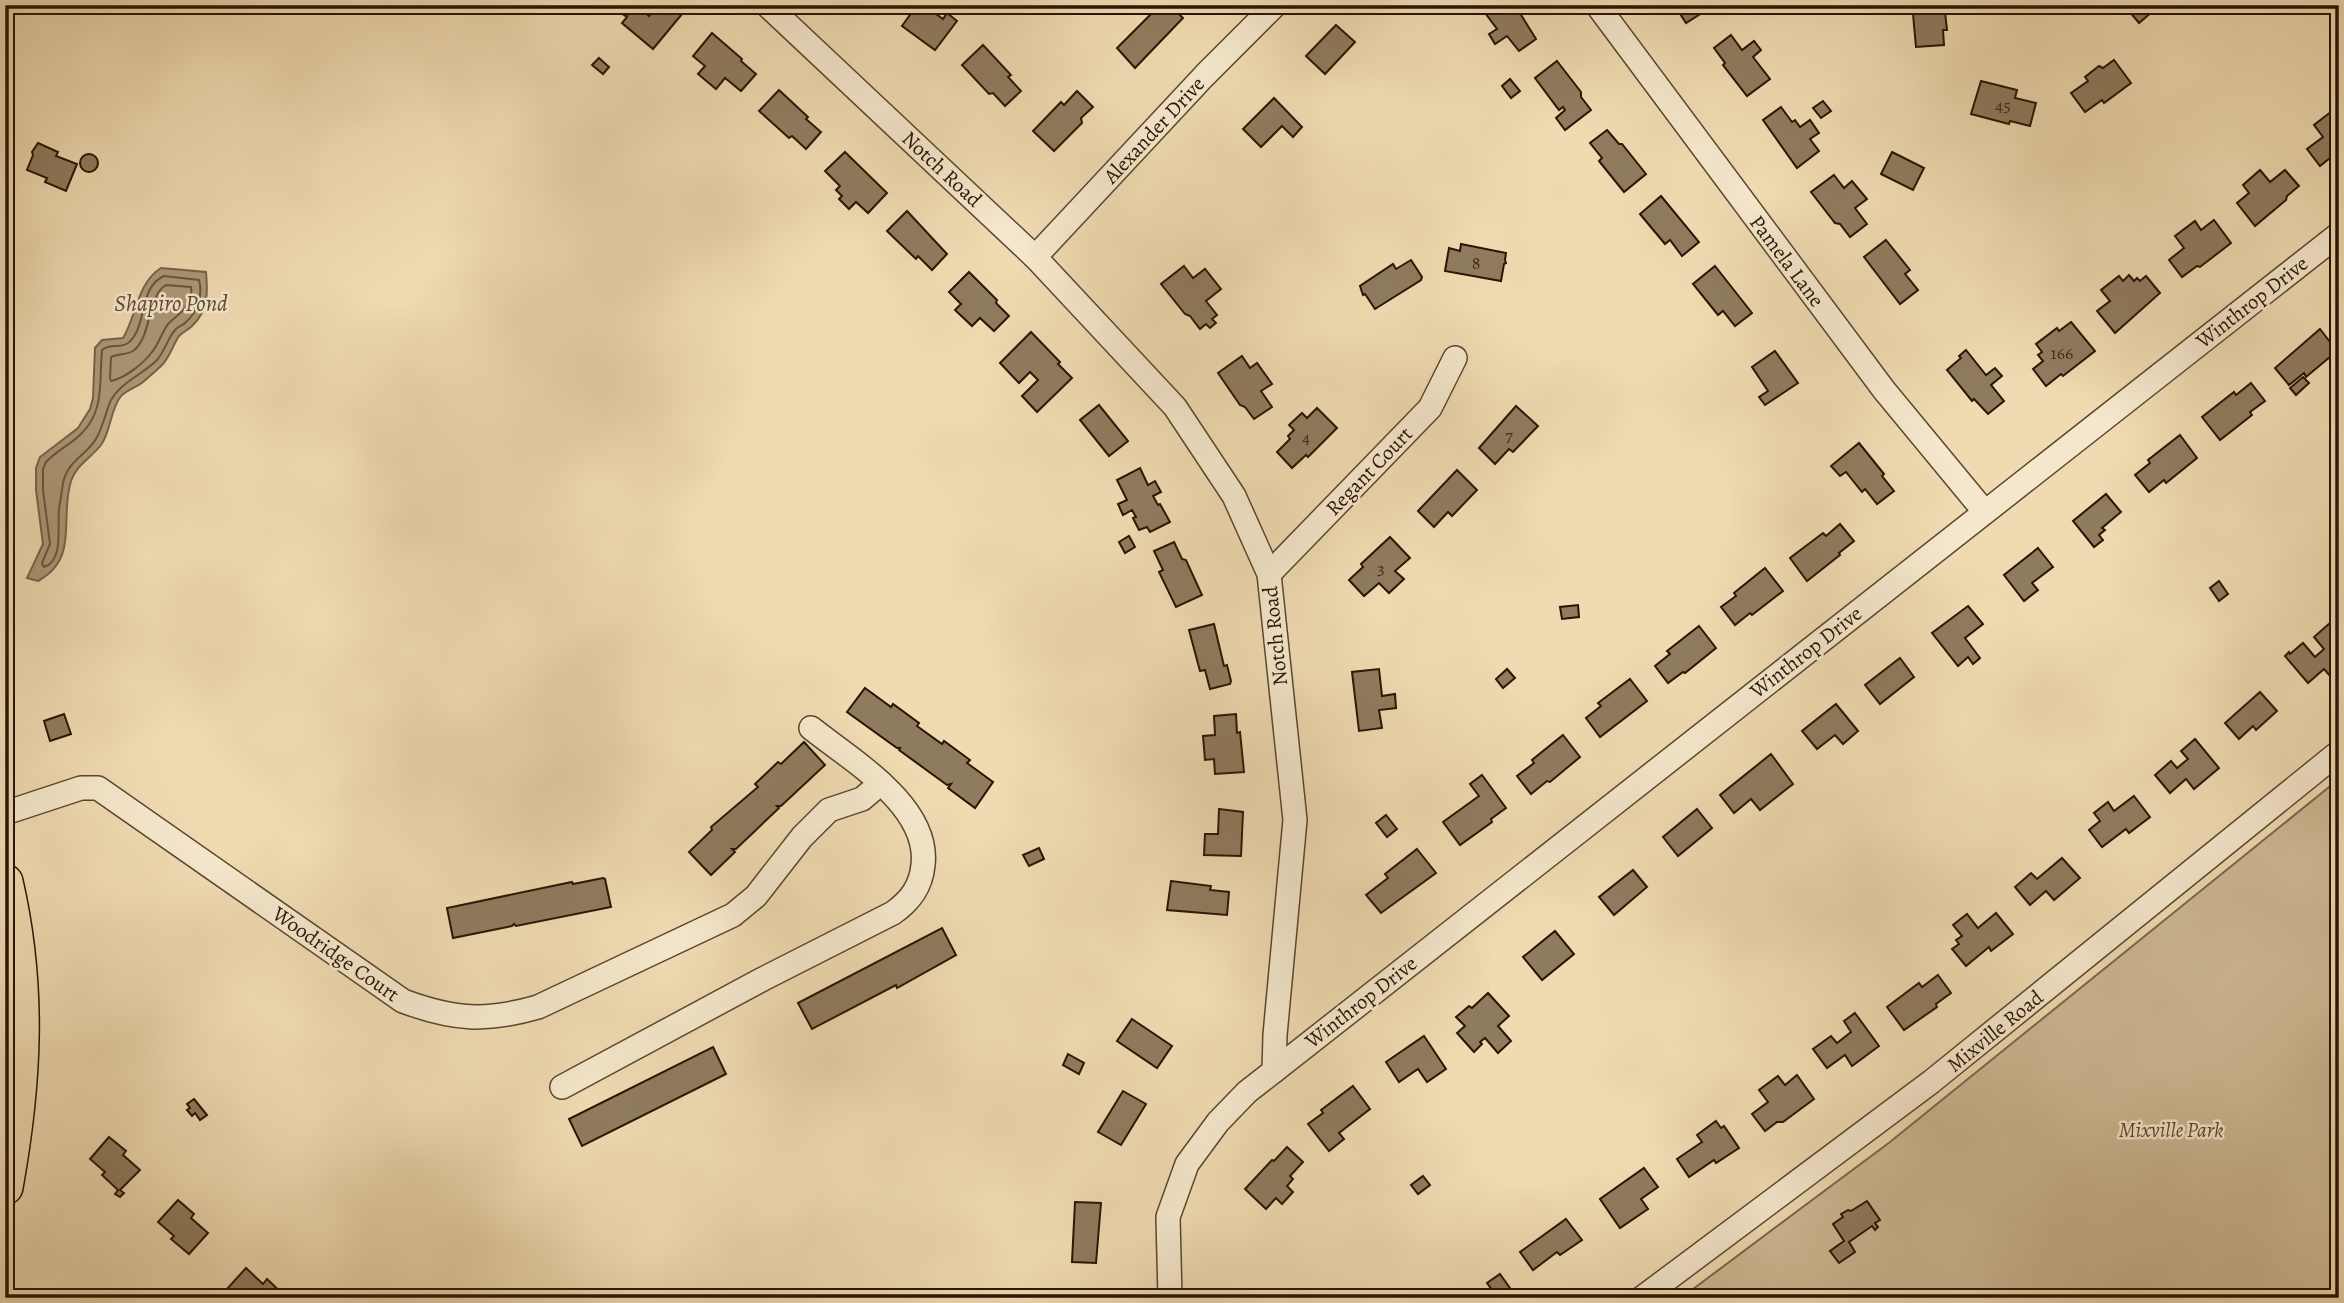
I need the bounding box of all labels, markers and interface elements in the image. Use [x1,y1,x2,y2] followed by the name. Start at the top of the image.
[1096,70,1211,190] street label: Alexander Drive
[1995,93,2011,117] house number: 45
[896,125,989,214] street label: Notch Road
[1743,209,1831,313] street label: Pamela Lane
[2189,249,2314,355] street label: Winthrop Drive
[1472,251,1480,275] house number: 8
[114,288,228,319] water label: Shapiro Pond
[2051,341,2073,365] house number: 166
[1319,420,1419,522] street label: Regant Court
[1505,423,1513,447] house number: 7
[1302,425,1310,449] house number: 4
[1377,556,1385,580] house number: 3
[1256,584,1294,687] street label: Notch Road
[1743,599,1868,705] street label: Winthrop Drive
[266,899,405,1008] street label: Woodridge Court
[1298,949,1423,1055] street label: Winthrop Drive
[1941,983,2050,1078] street label: Mixville Road
[2119,1116,2223,1144] park label: Mixville Park

